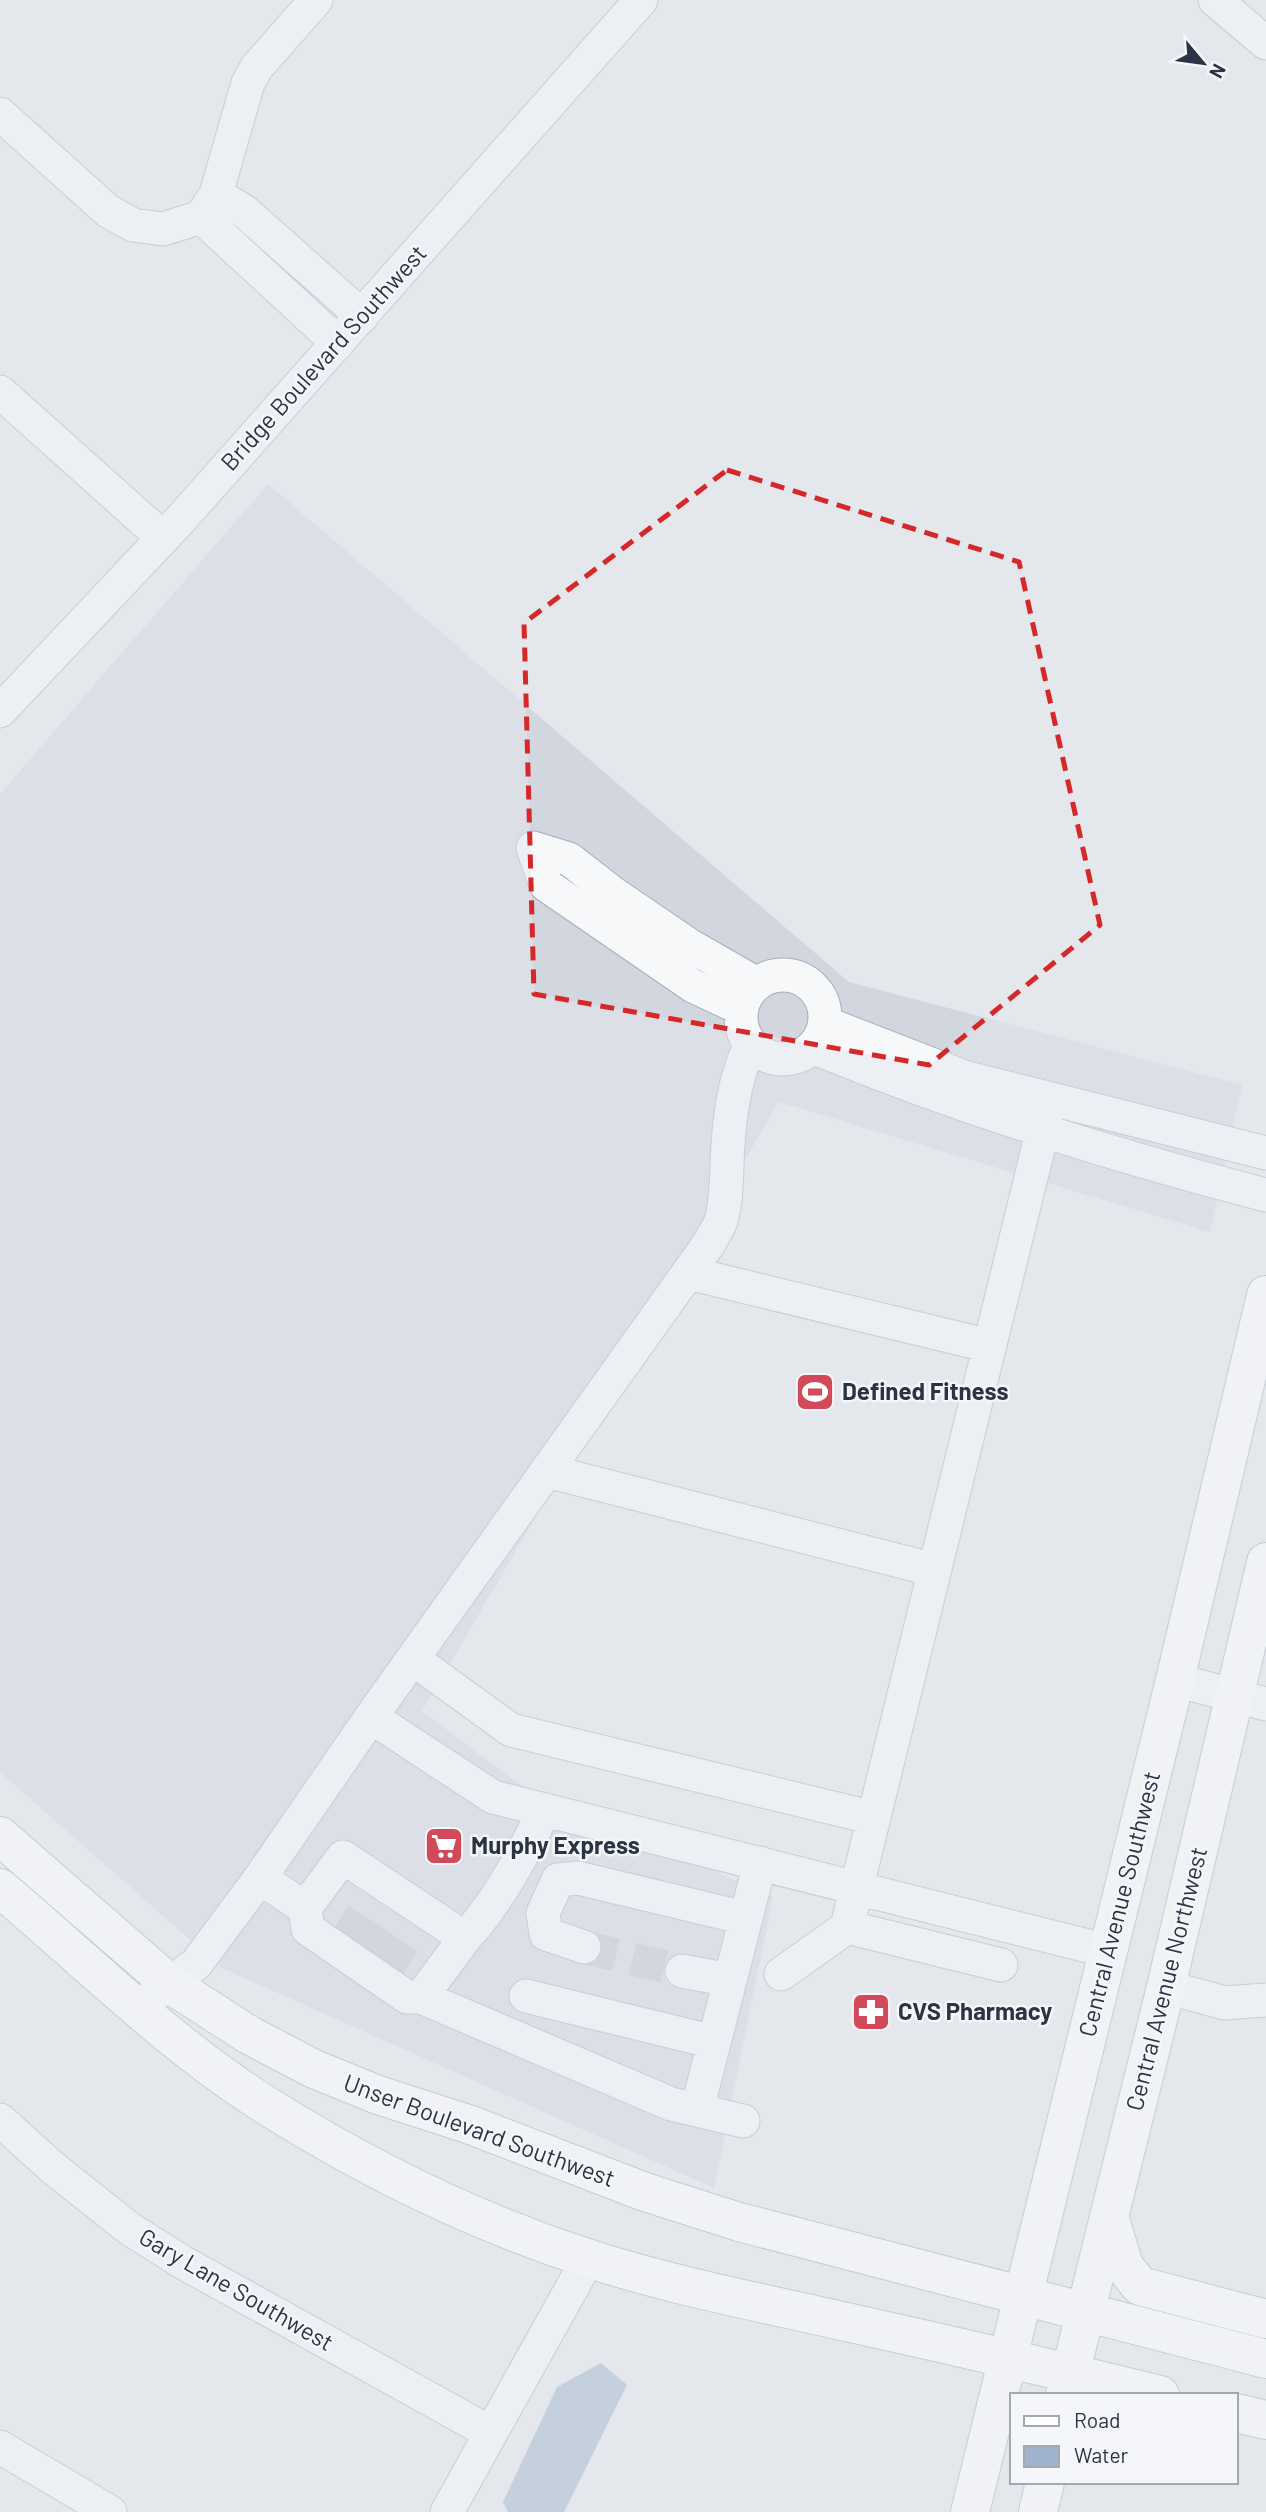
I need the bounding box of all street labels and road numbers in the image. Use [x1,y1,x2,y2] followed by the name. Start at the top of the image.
[214,238,432,476] street label: Bridge Boulevard Southwest
[1072,1768,1166,2039] street label: Central Avenue Southwest
[1119,1844,1212,2114] street label: Central Avenue Northwest
[340,2067,619,2192] street label: Unser Boulevard Southwest
[134,2221,339,2356] street label: Gary Lane Southwest

